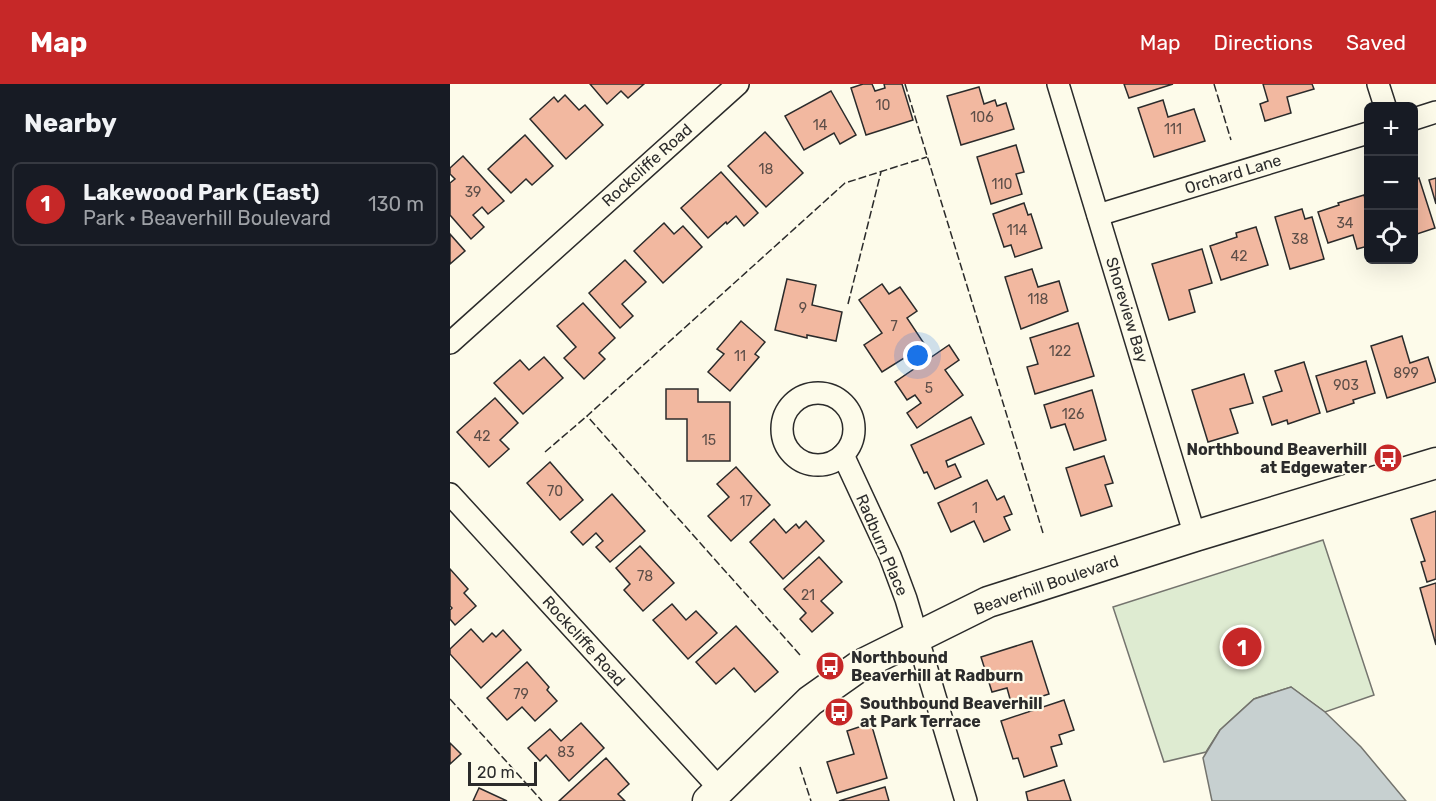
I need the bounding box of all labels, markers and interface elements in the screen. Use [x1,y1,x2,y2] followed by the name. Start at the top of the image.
[30,26,87,59] text: Map
[1140,30,1181,55] text: Map
[1214,30,1313,55] text: Directions
[1346,30,1406,55] text: Saved
[876,97,891,114] house number: 10
[1364,102,1418,264] map controls
[1364,102,1418,156] button: +
[24,108,117,139] text: Nearby
[970,109,994,126] house number: 106
[813,117,828,134] house number: 14
[598,120,696,210] street label: Rockcliffe Road
[1164,121,1182,138] house number: 111
[1182,150,1284,198] street label: Orchard Lane
[1364,156,1418,210] button: −
[759,161,774,178] house number: 18
[992,176,1013,193] house number: 110
[83,179,320,206] text: Lakewood Park (East)
[465,184,481,201] house number: 39
[41,192,50,216] text: 1
[368,192,424,216] text: 130 m
[83,206,331,230] text: Park · Beaverhill Boulevard
[1364,210,1418,264] button: locate
[1336,215,1354,232] house number: 34
[1007,222,1028,239] house number: 114
[1291,231,1309,248] house number: 38
[1231,248,1247,265] house number: 42
[1102,255,1152,365] street label: Shoreview Bay
[1028,291,1049,308] house number: 118
[799,300,807,317] house number: 9
[890,318,898,335] house number: 7
[903,341,932,370] your location
[1049,343,1071,360] house number: 122
[734,348,746,365] house number: 11
[1393,365,1419,382] house number: 899
[1333,377,1359,394] house number: 903
[925,380,933,397] house number: 5
[1062,406,1084,423] house number: 126
[474,428,490,445] house number: 42
[702,432,716,449] house number: 15
[1187,440,1368,477] place label: Northbound Beaverhill at Edgewater
[1372,442,1404,474] bus stop icon: Northbound Beaverhill at Edgewater
[547,483,563,500] house number: 70
[852,491,912,599] street label: Radburn Place
[739,493,753,510] house number: 17
[972,500,978,517] house number: 1
[971,551,1121,619] street label: Beaverhill Boulevard
[637,568,653,585] house number: 78
[801,587,815,604] house number: 21
[539,592,629,690] street label: Rockcliffe Road
[1222,624,1262,670] pin: 1
[851,648,1023,685] place label: Northbound Beaverhill at Radburn
[814,650,846,682] bus stop icon: Northbound Beaverhill at Radburn
[513,686,529,703] house number: 79
[860,694,1043,731] place label: Southbound Beaverhill at Park Terrace
[823,696,855,728] bus stop icon: Southbound Beaverhill at Park Terrace
[557,744,575,761] house number: 83
[468,759,537,786] scale bar
[477,763,515,782] text: 20 m

